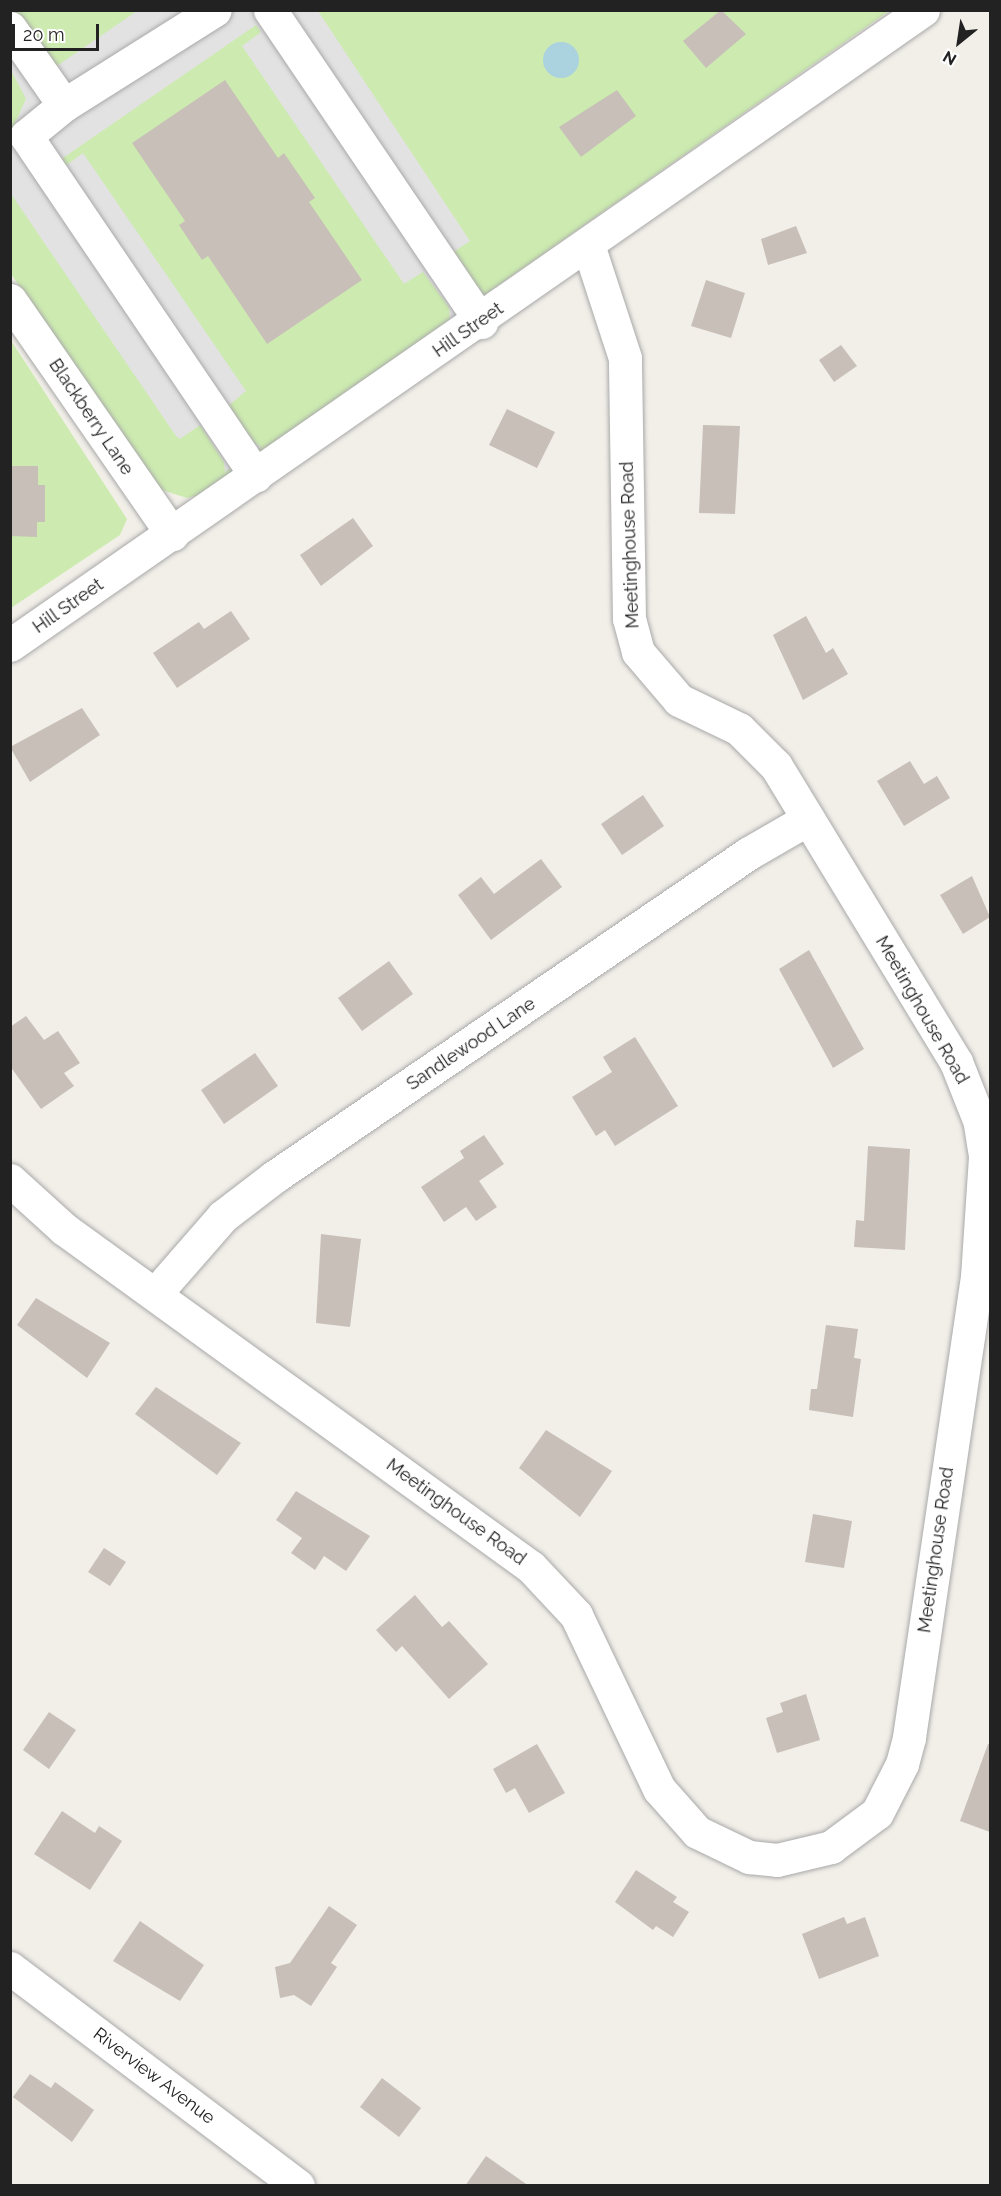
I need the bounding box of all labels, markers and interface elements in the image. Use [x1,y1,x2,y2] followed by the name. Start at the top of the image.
[15,12,102,50] scale bar
[929,12,989,72] north arrow
[23,24,65,45] text: 20 m
[940,47,960,69] text: N
[428,298,508,362] street label: Hill Street
[44,355,138,479] street label: Blackberry Lane
[616,461,644,629] street label: Meetinghouse Road
[28,574,108,638] street label: Hill Street
[871,932,973,1088] street label: Meetinghouse Road
[403,993,539,1095] street label: Sandlewood Lane
[382,1454,530,1570] street label: Meetinghouse Road
[914,1466,958,1634] street label: Meetinghouse Road
[88,2023,220,2129] street label: Riverview Avenue

